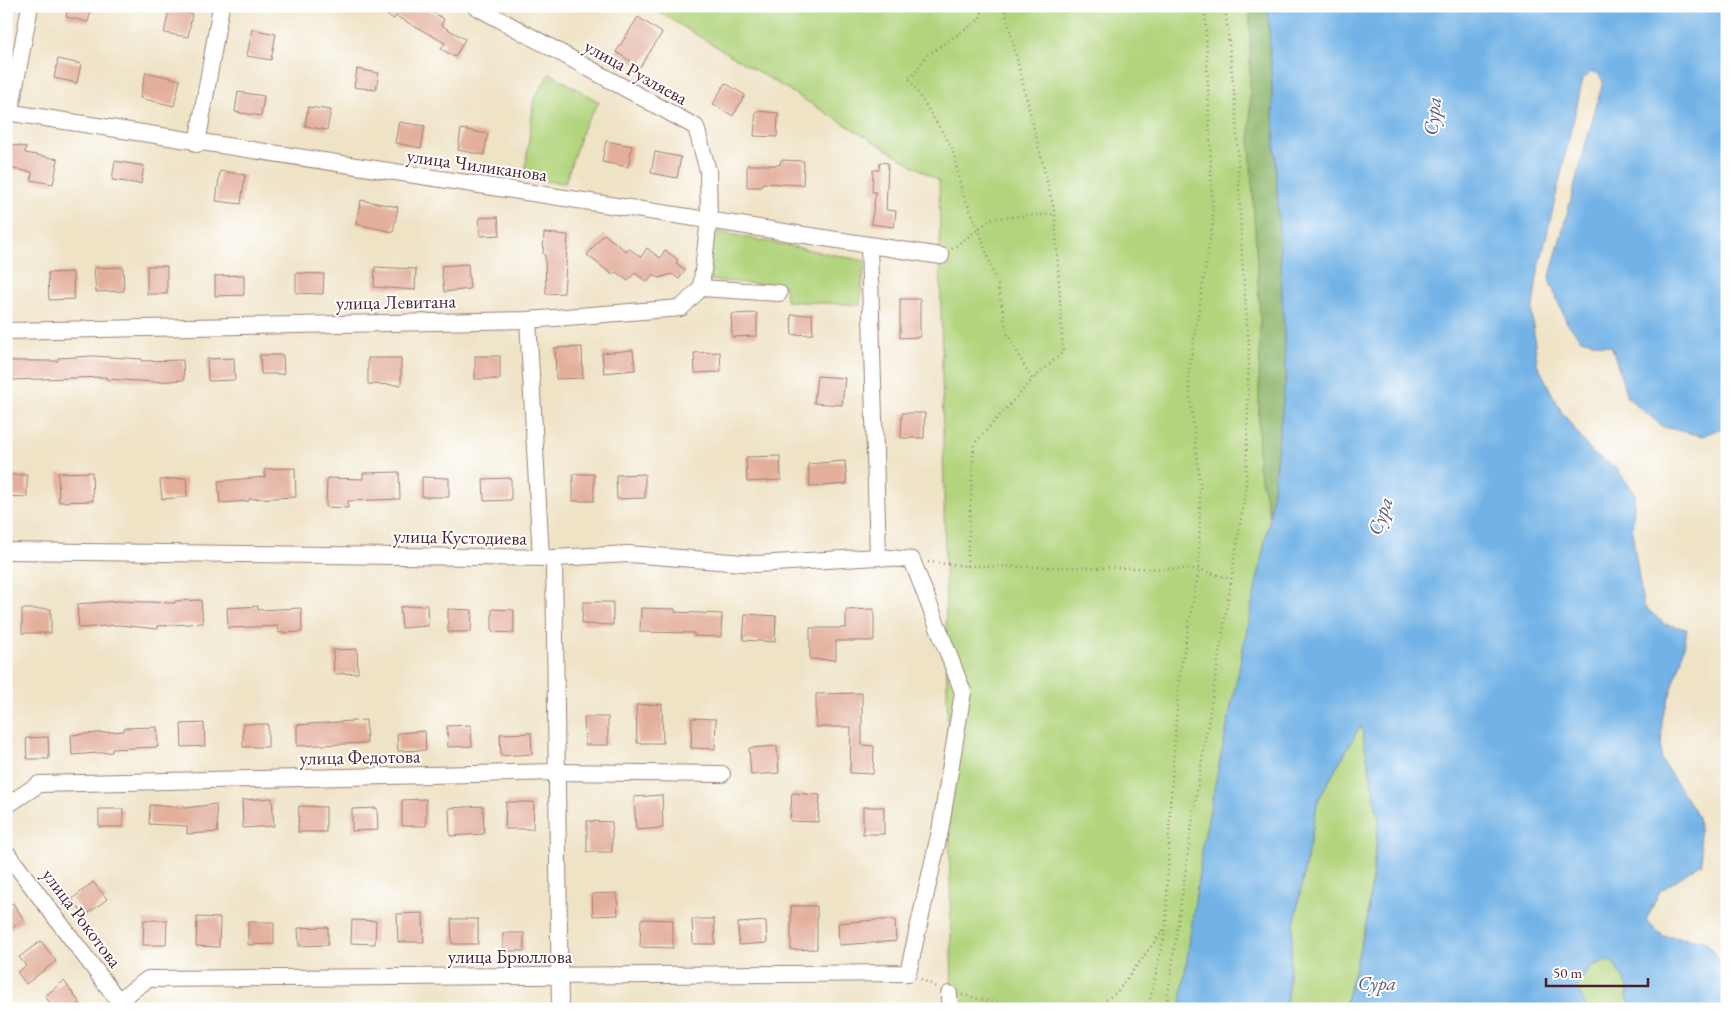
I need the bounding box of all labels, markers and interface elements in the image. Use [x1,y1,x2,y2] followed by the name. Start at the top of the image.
[580,33,692,111] street label: улица Рузляева
[1417,95,1447,137] water label: Сура
[405,143,549,187] street label: улица Чиликанова
[336,288,457,316] street label: улица Левитана
[1361,493,1399,539] water label: Сура
[393,523,528,551] street label: улица Кустодиева
[299,743,421,771] street label: улица Федотова
[36,863,128,973] street label: улица Рокотова
[448,944,573,969] street label: улица Брюллова
[1546,955,1648,987] scale bar
[1553,963,1582,982] text: 50 m
[1358,970,1396,996] water label: Сура

